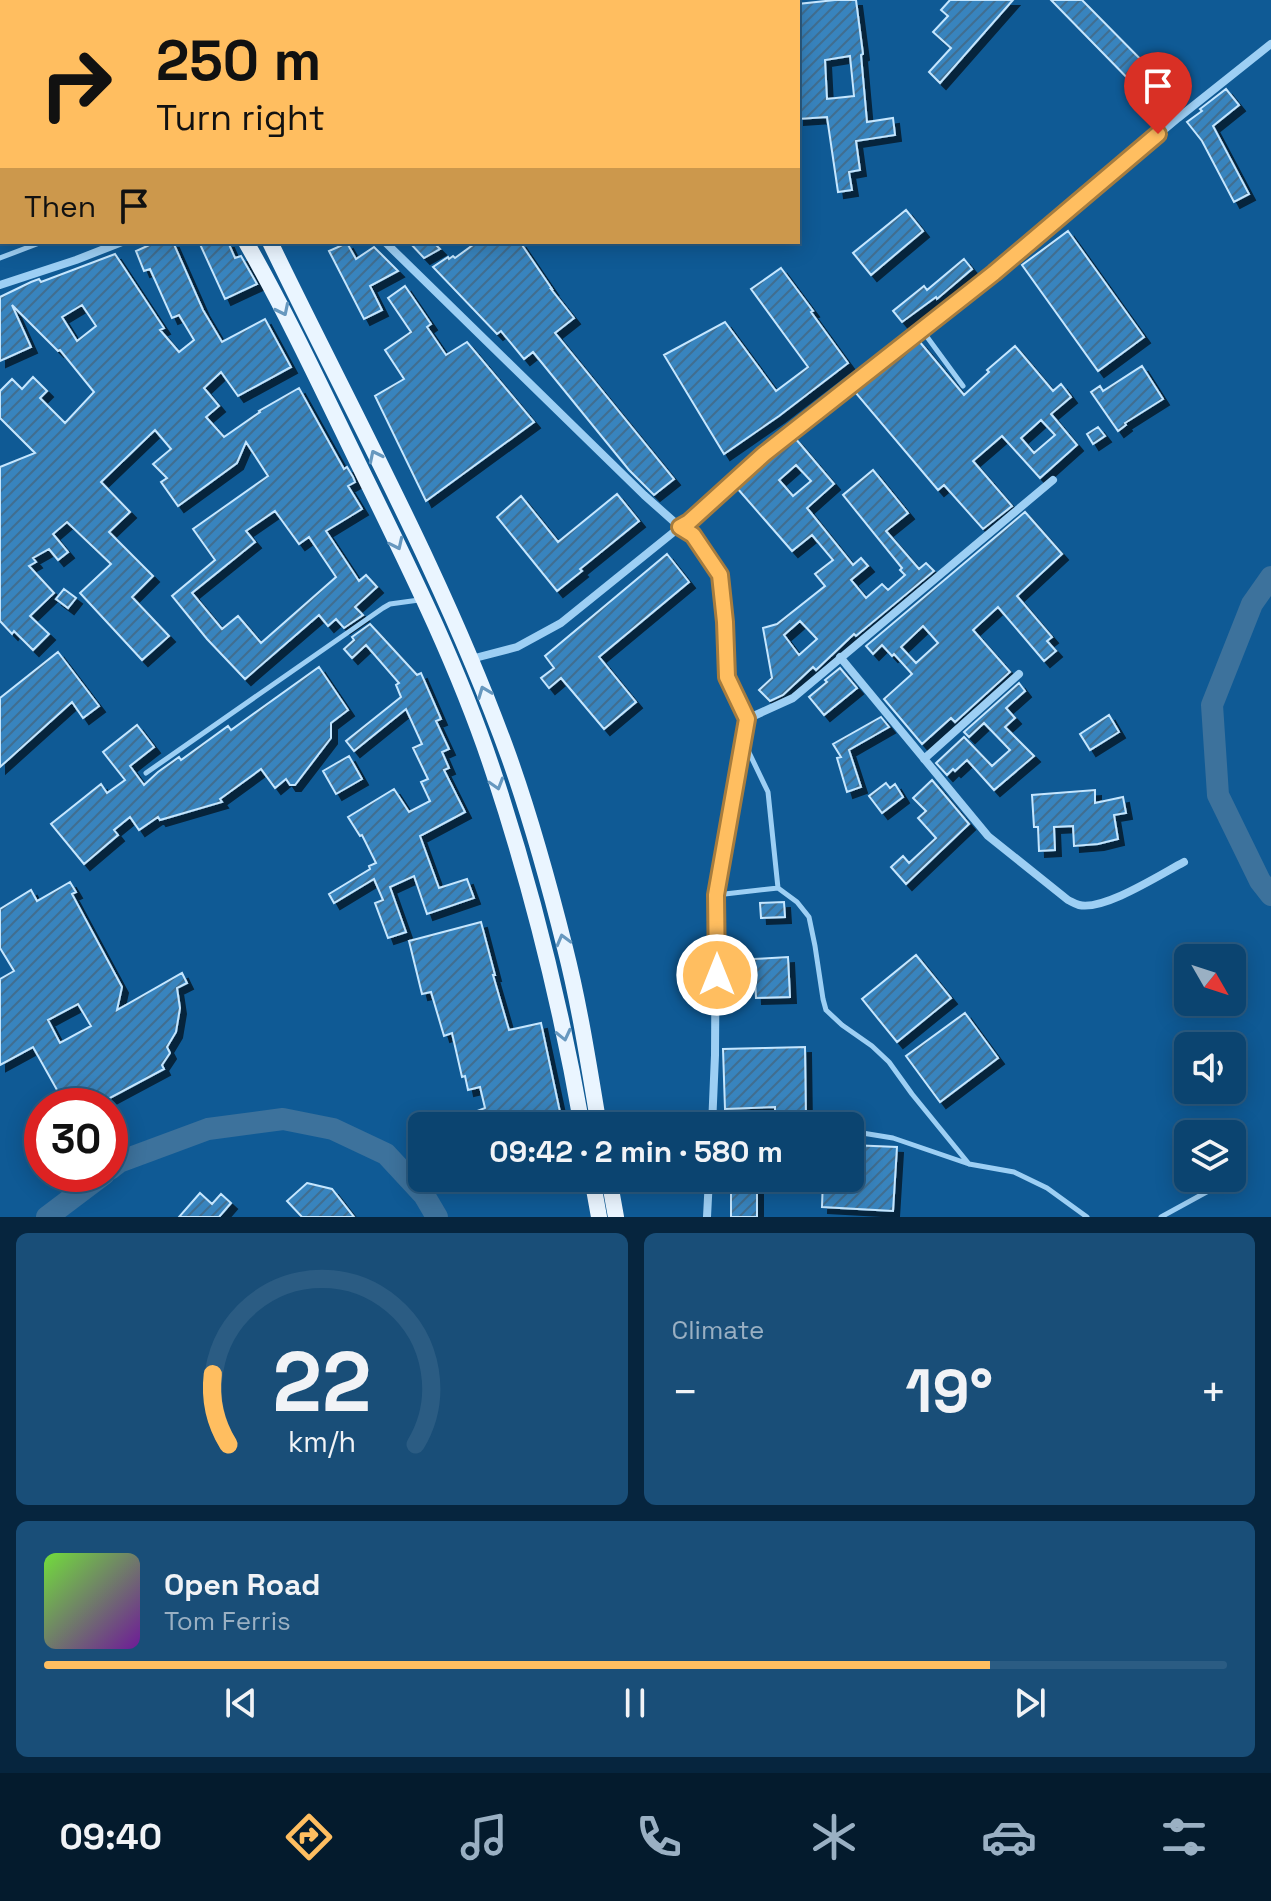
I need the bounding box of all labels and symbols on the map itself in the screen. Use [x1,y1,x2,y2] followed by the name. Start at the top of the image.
[1124,52,1192,134] pin
[274,302,289,317] one-way arrow
[369,450,385,464] one-way arrow
[387,536,403,551] one-way arrow
[477,686,494,700] one-way arrow
[488,776,504,790] one-way arrow
[555,933,572,947] one-way arrow
[675,933,759,1017] position arrow
[1174,944,1246,1016] north arrow
[555,1028,572,1041] one-way arrow
[24,1088,128,1192] speed limit sign: 30

